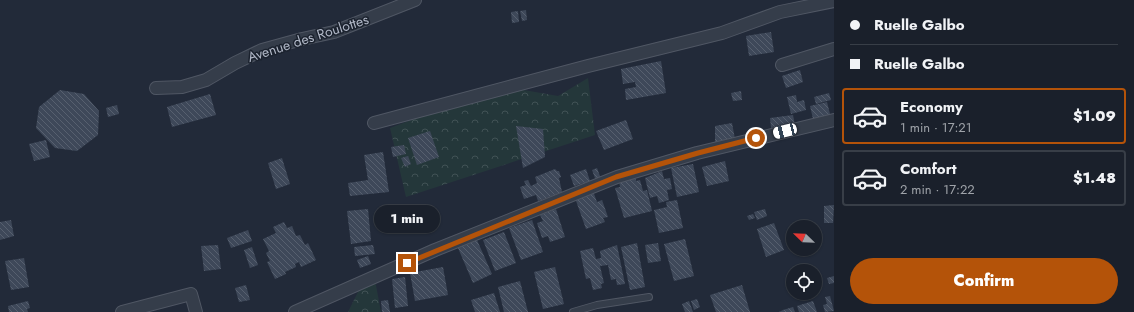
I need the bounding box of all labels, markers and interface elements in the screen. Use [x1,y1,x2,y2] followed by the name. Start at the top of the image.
[245,9,371,67] street label: Avenue des Roulottes
[874,14,965,36] text: Ruelle Galbo
[874,53,965,75] text: Ruelle Galbo
[900,96,963,118] text: Economy
[852,98,888,134] icon: car
[1073,105,1116,127] text: $1.09
[900,118,972,137] text: 1 min · 17:21
[772,122,798,140] car
[747,129,765,147] route start
[900,158,957,180] text: Comfort
[852,160,888,196] icon: car
[1073,167,1116,189] text: $1.48
[900,180,975,199] text: 2 min · 17:22
[374,205,440,233] callout: 1 min
[391,209,423,228] text: 1 min
[786,220,822,256] north arrow
[786,220,822,300] map controls
[398,254,416,272] route end
[850,258,1118,304] button: Confirm
[786,264,822,300] button: locate

